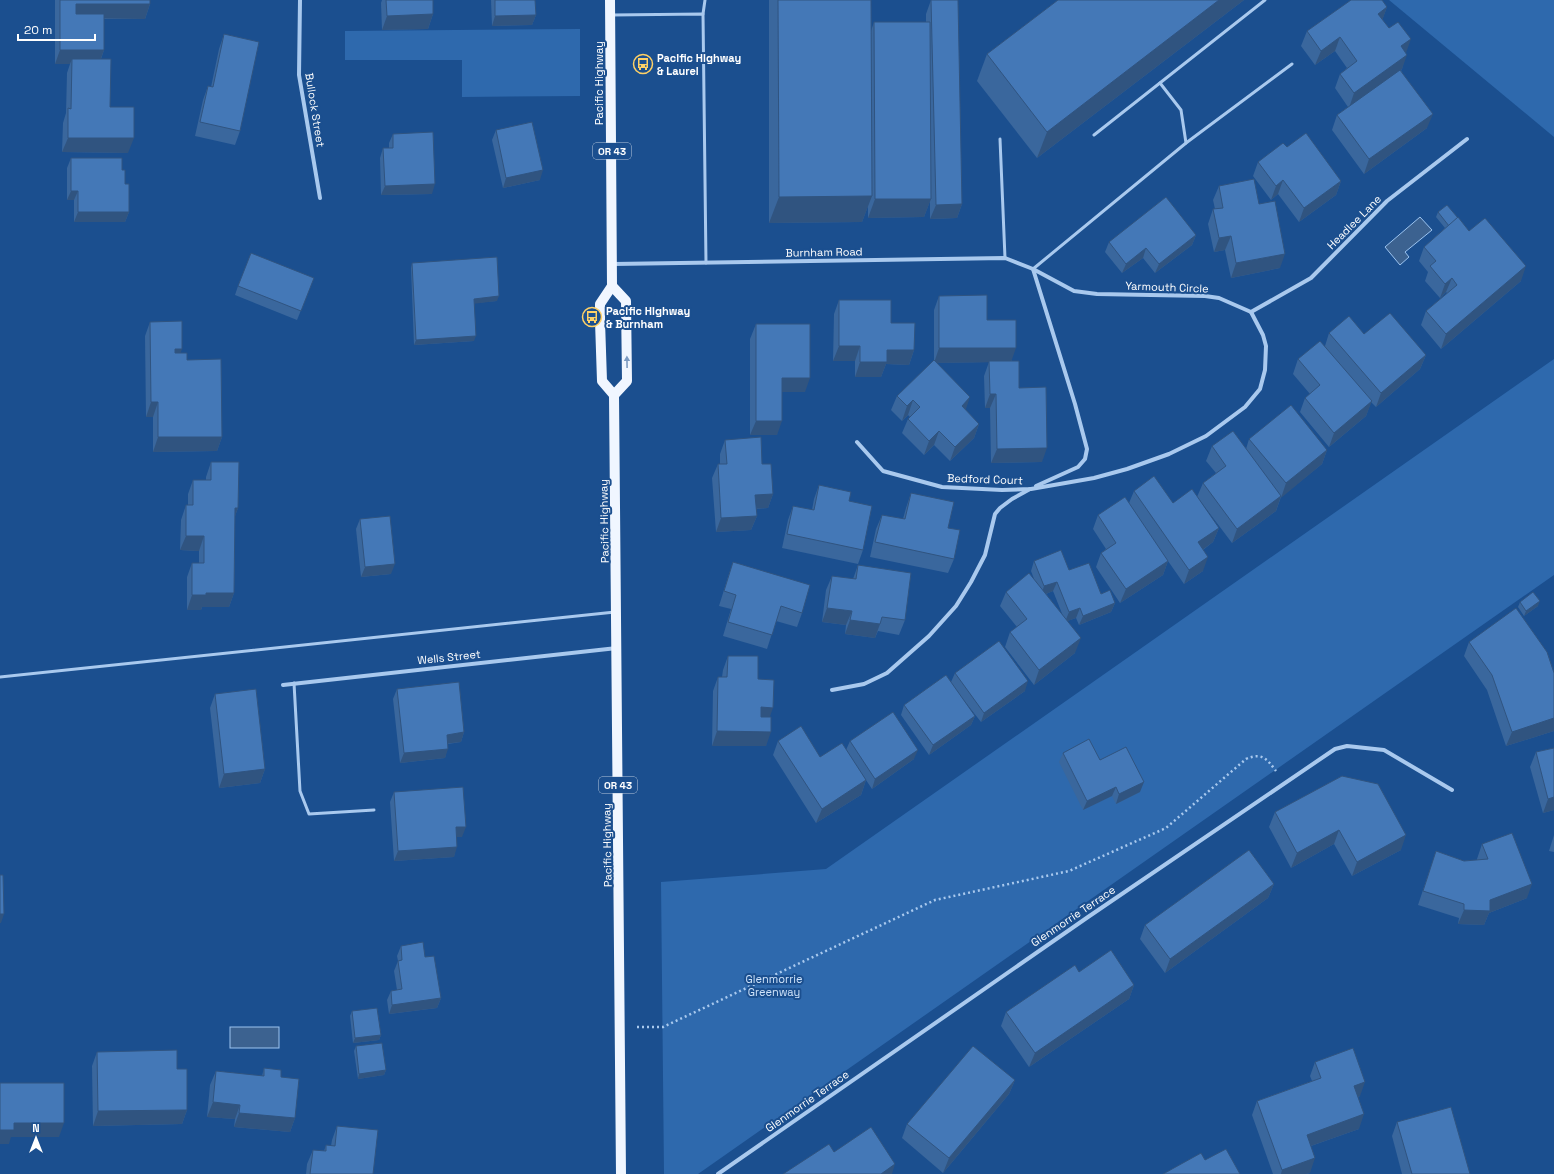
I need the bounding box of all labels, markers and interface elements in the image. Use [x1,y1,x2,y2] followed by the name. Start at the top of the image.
[18,16,95,42] scale bar
[24,22,52,38] text: 20 m
[592,41,606,125] street label: Pacific Highway
[657,51,741,78] place label: Pacific Highway & Laurel
[632,53,654,75] bus stop icon: Pacific Highway & Laurel
[302,72,328,148] street label: Bullock Street
[593,143,631,159] road number: OR 43
[1324,192,1384,252] street label: Headlee Lane
[785,244,863,260] street label: Burnham Road
[1125,279,1209,295] street label: Yarmouth Circle
[606,304,690,331] place label: Pacific Highway & Burnham
[581,306,603,328] bus stop icon: Pacific Highway & Burnham
[624,355,630,368] one-way arrow
[947,471,1023,487] street label: Bedford Court
[596,479,612,563] street label: Pacific Highway
[417,647,481,667] street label: Wells Street
[599,777,637,793] road number: OR 43
[599,803,615,887] street label: Pacific Highway
[1028,883,1118,949] street label: Glenmorrie Terrace
[746,972,802,999] park label: Glenmorrie Greenway
[763,1067,851,1135] street label: Glenmorrie Terrace
[16,1118,56,1158] north arrow
[32,1121,40,1135] text: N

